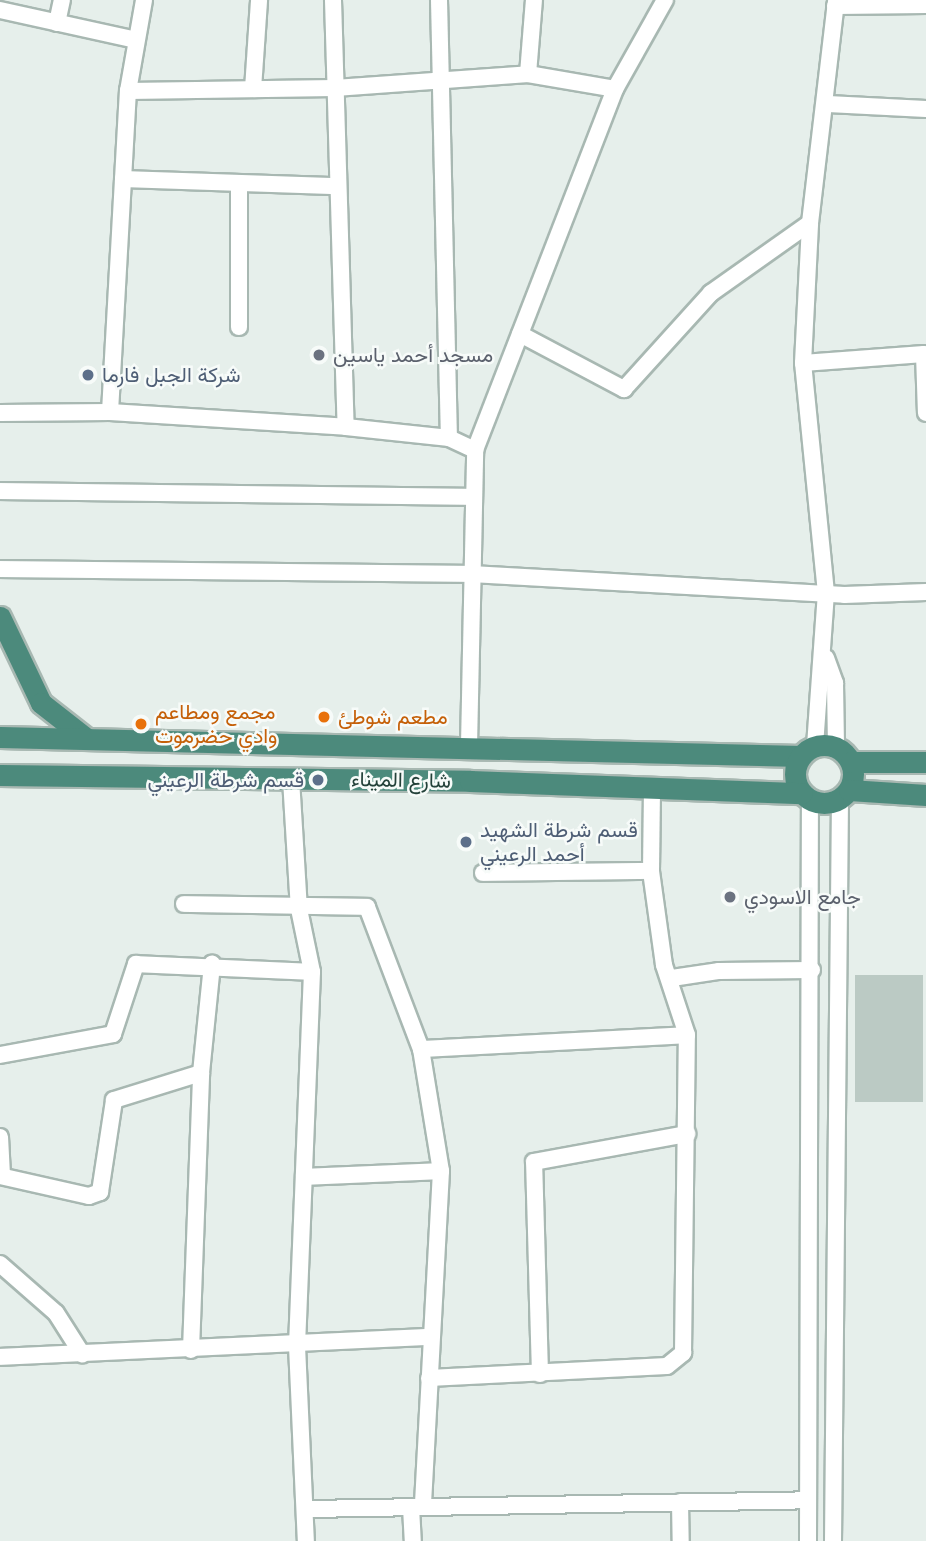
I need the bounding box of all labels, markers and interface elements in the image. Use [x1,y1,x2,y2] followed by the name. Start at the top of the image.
[333,342,493,368] place label: مسجد أحمد ياسين
[311,347,327,363] marker: مسجد أحمد ياسين
[102,362,241,388] place label: شركة الجبل فارما
[80,367,96,383] marker: شركة الجبل فارما
[155,699,277,749] place label: مجمع ومطاعم وادي حضرموت
[338,704,448,730] place label: مطعم شوطئ
[316,709,332,725] marker: مطعم شوطئ
[133,716,149,732] marker: مجمع ومطاعم وادي حضرموت
[147,767,304,793] place label: قسم شرطة الرعيني
[351,767,451,793] street label: شارع الميناء
[310,772,326,788] marker: قسم شرطة الرعيني
[480,817,638,867] place label: قسم شرطة الشهيد أحمد الرعيني
[458,834,474,850] marker: قسم شرطة الشهيد أحمد الرعيني
[744,884,861,910] place label: جامع الاسودي
[722,889,738,905] marker: جامع الاسودي

